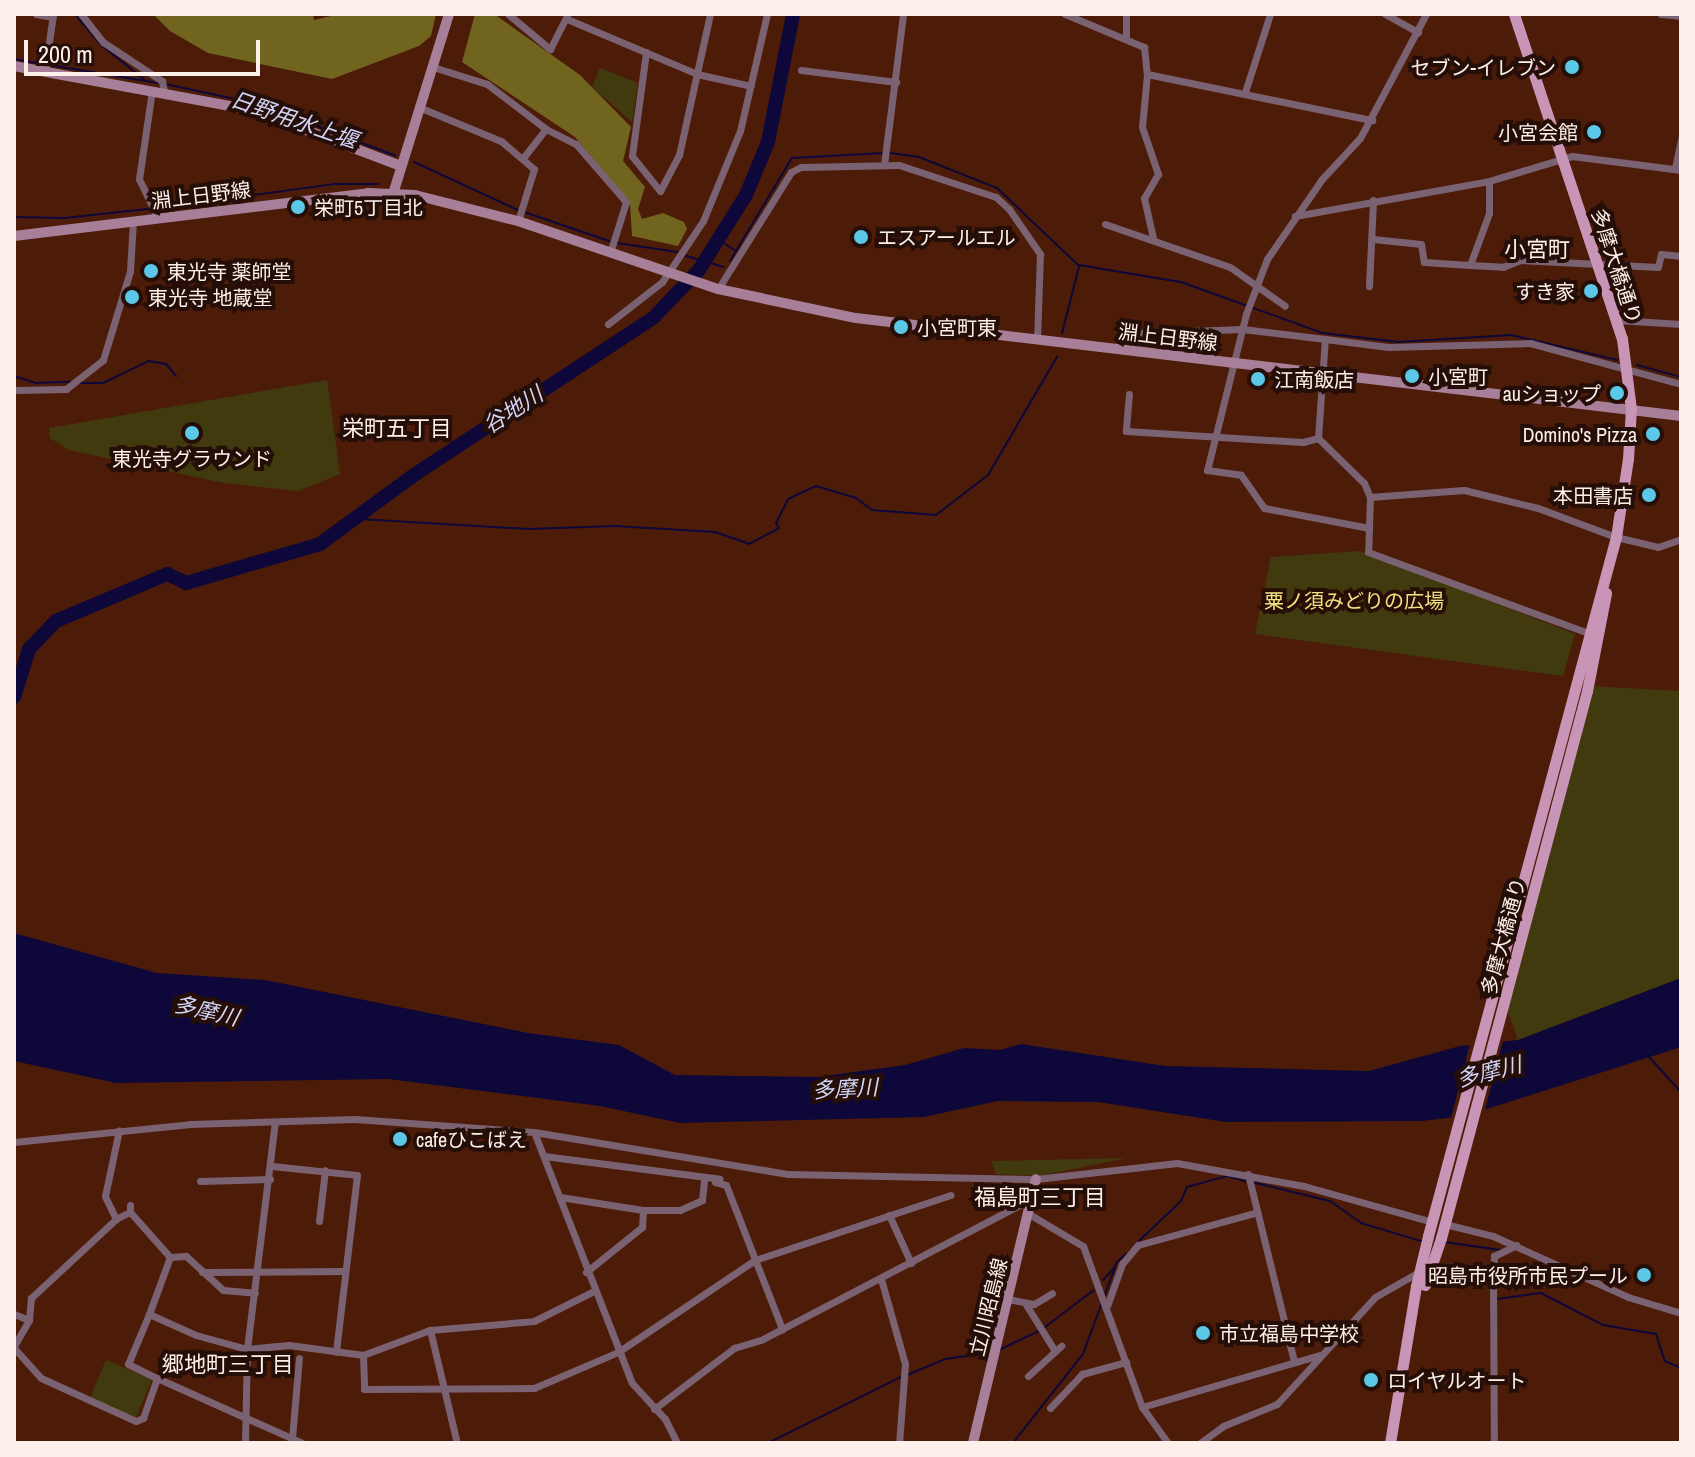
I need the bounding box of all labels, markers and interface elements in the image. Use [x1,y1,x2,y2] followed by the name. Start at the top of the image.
[28,24,264,74] scale bar
[38,38,93,70] text: 200 m
[1411,55,1556,79] place label: セブン-イレブン
[1563,58,1581,76] marker: セブン-イレブン
[227,86,361,154] water label: 日野用水上堰
[1498,120,1578,144] place label: 小宮会館
[1585,123,1603,141] marker: 小宮会館
[150,177,252,213] street label: 淵上日野線
[314,195,423,219] place label: 栄町5丁目北
[289,198,307,216] marker: 栄町5丁目北
[1587,205,1647,327] street label: 多摩大橋通り
[877,225,1016,249] place label: エスアールエル
[852,228,870,246] marker: エスアールエル
[1504,237,1570,263] district label: 小宮町
[167,259,292,283] place label: 東光寺 薬師堂
[142,262,160,280] marker: 東光寺 薬師堂
[1515,279,1575,303] place label: すき家
[1582,282,1600,300] marker: すき家
[148,285,273,309] place label: 東光寺 地蔵堂
[123,288,141,306] marker: 東光寺 地蔵堂
[917,315,997,339] place label: 小宮町東
[892,318,910,336] marker: 小宮町東
[1117,319,1219,355] street label: 淵上日野線
[1428,364,1488,388] place label: 小宮町
[1274,367,1354,391] place label: 江南飯店
[1403,367,1421,385] marker: 小宮町
[1249,370,1267,388] marker: 江南飯店
[478,381,548,439] water label: 谷地川
[1503,381,1601,405] place label: auショップ
[1608,384,1626,402] marker: auショップ
[342,416,452,442] district label: 栄町五丁目
[1523,422,1637,446] place label: Domino's Pizza
[183,424,201,442] marker: 東光寺グラウンド
[1644,425,1662,443] marker: Domino's Pizza
[112,446,272,470] place label: 東光寺グラウンド
[1553,483,1633,507] place label: 本田書店
[1640,486,1658,504] marker: 本田書店
[1264,588,1444,612] park label: 粟ノ須みどりの広場
[1476,875,1530,997] street label: 多摩大橋通り
[171,991,241,1031] water label: 多摩川
[1454,1051,1524,1093] water label: 多摩川
[811,1074,879,1104] water label: 多摩川
[416,1127,527,1151] place label: cafeひこばえ
[391,1130,409,1148] marker: cafeひこばえ
[974,1185,1106,1211] district label: 福島町三丁目
[964,1256,1012,1358] street label: 立川昭島線
[1428,1263,1628,1287] place label: 昭島市役所市民プール
[1635,1266,1653,1284] marker: 昭島市役所市民プール
[1219,1321,1359,1345] place label: 市立福島中学校
[1194,1324,1212,1342] marker: 市立福島中学校
[162,1352,294,1378] district label: 郷地町三丁目
[1387,1368,1527,1392] place label: ロイヤルオート
[1362,1371,1380,1389] marker: ロイヤルオート

